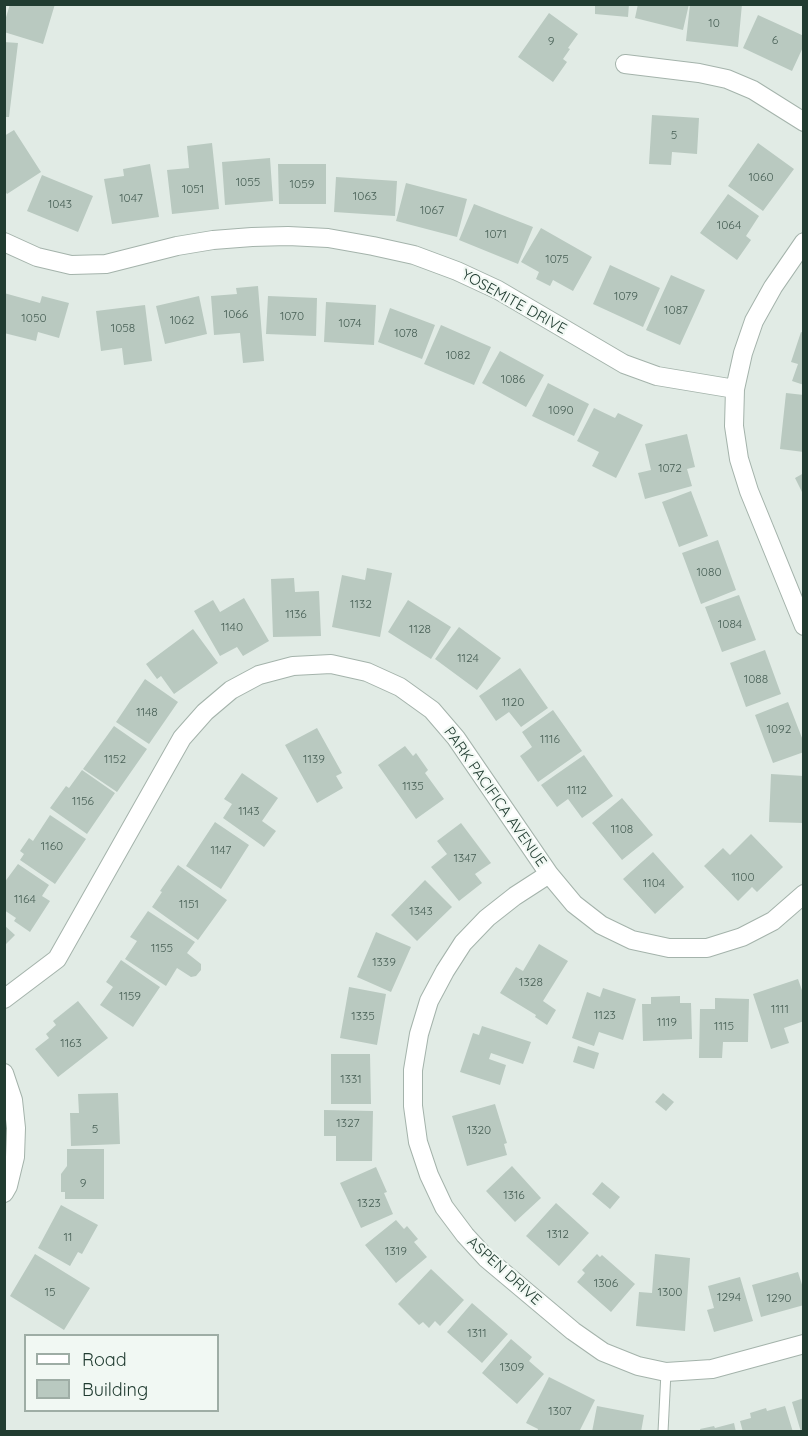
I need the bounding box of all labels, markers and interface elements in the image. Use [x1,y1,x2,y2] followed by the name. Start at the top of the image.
[708,16,720,30] house number: 10
[772,33,778,47] house number: 6
[548,34,554,48] house number: 9
[671,128,677,142] house number: 5
[748,170,774,184] house number: 1060
[236,175,260,189] house number: 1055
[290,177,314,191] house number: 1059
[182,182,204,196] house number: 1051
[353,189,377,203] house number: 1063
[119,191,143,205] house number: 1047
[48,197,72,211] house number: 1043
[420,203,444,217] house number: 1067
[717,218,741,232] house number: 1064
[485,227,507,241] house number: 1071
[545,252,569,266] house number: 1075
[458,266,570,338] street label: YOSEMITE DRIVE
[614,289,638,303] house number: 1079
[664,303,688,317] house number: 1087
[224,307,248,321] house number: 1066
[280,309,304,323] house number: 1070
[21,311,47,325] house number: 1050
[170,313,194,327] house number: 1062
[339,316,361,330] house number: 1074
[111,321,135,335] house number: 1058
[394,326,418,340] house number: 1078
[446,348,470,362] house number: 1082
[501,372,525,386] house number: 1086
[548,403,574,417] house number: 1090
[658,461,682,475] house number: 1072
[696,565,722,579] house number: 1080
[350,597,372,611] house number: 1132
[285,607,307,621] house number: 1136
[718,617,742,631] house number: 1084
[221,620,243,634] house number: 1140
[409,622,431,636] house number: 1128
[457,651,479,665] house number: 1124
[744,672,768,686] house number: 1088
[502,695,524,709] house number: 1120
[136,705,158,719] house number: 1148
[767,722,791,736] house number: 1092
[440,724,550,870] street label: PARK PACIFICA AVENUE
[540,732,560,746] house number: 1116
[104,752,126,766] house number: 1152
[303,752,325,766] house number: 1139
[402,779,424,793] house number: 1135
[567,783,587,797] house number: 1112
[72,794,94,808] house number: 1156
[238,804,260,818] house number: 1143
[611,822,633,836] house number: 1108
[41,839,63,853] house number: 1160
[211,843,231,857] house number: 1147
[454,851,476,865] house number: 1347
[731,870,755,884] house number: 1100
[643,876,665,890] house number: 1104
[14,892,36,906] house number: 1164
[179,897,199,911] house number: 1151
[409,904,433,918] house number: 1343
[151,941,173,955] house number: 1155
[372,955,396,969] house number: 1339
[519,975,543,989] house number: 1328
[119,989,141,1003] house number: 1159
[771,1002,789,1016] house number: 1111
[594,1008,616,1022] house number: 1123
[351,1009,375,1023] house number: 1335
[657,1015,677,1029] house number: 1119
[714,1019,734,1033] house number: 1115
[60,1036,82,1050] house number: 1163
[340,1072,362,1086] house number: 1331
[336,1116,360,1130] house number: 1327
[92,1122,98,1136] house number: 5
[467,1123,491,1137] house number: 1320
[80,1176,86,1190] house number: 9
[503,1188,525,1202] house number: 1316
[357,1196,381,1210] house number: 1323
[547,1227,569,1241] house number: 1312
[64,1230,72,1244] house number: 11
[463,1233,545,1309] street label: ASPEN DRIVE
[385,1244,407,1258] house number: 1319
[594,1276,618,1290] house number: 1306
[45,1285,55,1299] house number: 15
[657,1285,683,1299] house number: 1300
[717,1290,741,1304] house number: 1294
[767,1291,791,1305] house number: 1290
[467,1326,487,1340] house number: 1311
[24,1334,219,1412] legend
[82,1348,127,1371] text: Road
[500,1360,524,1374] house number: 1309
[82,1378,148,1401] text: Building
[548,1404,572,1418] house number: 1307

